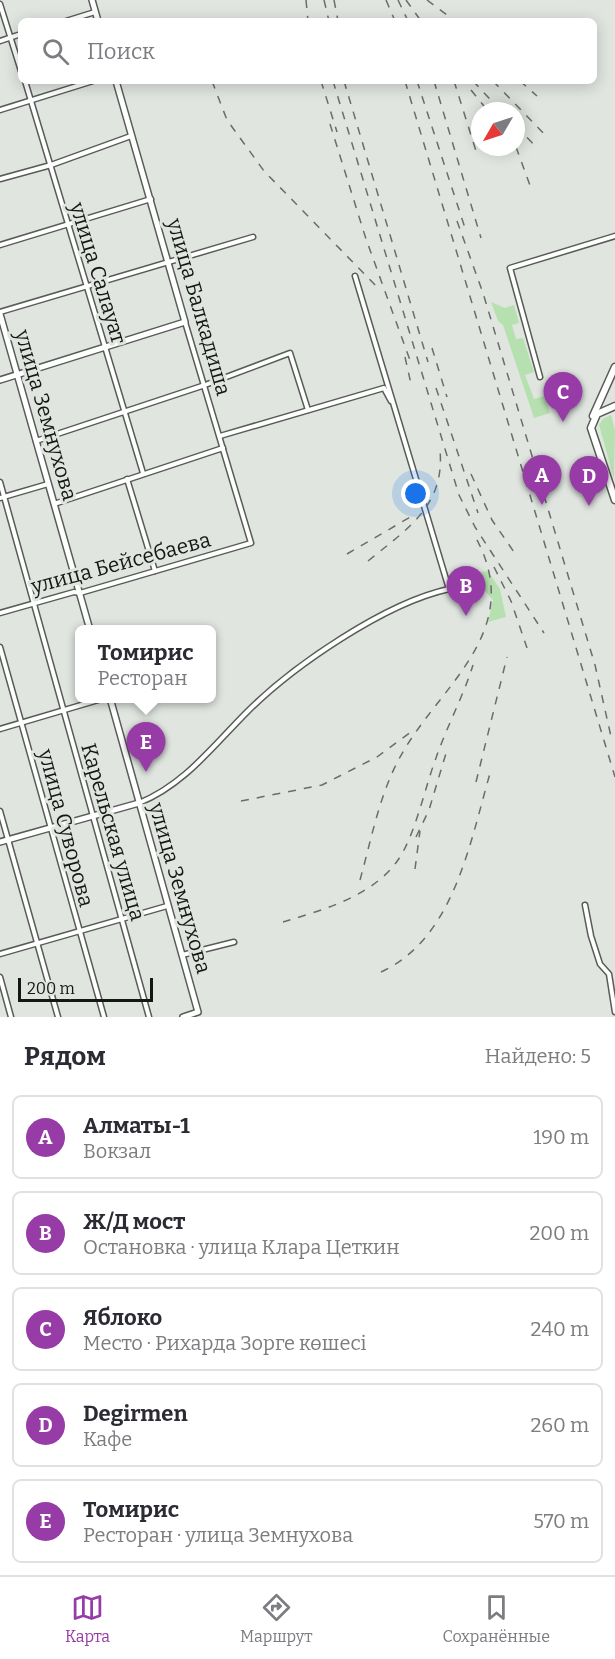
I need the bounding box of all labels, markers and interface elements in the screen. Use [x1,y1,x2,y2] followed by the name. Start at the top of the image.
[18,18,597,84] search box
[39,35,72,68] icon: search
[87,38,155,65] text: Поиск
[471,102,525,156] north arrow
[64,198,132,347] street label: улица Салауат
[161,214,237,399] street label: улица Балкадиша
[9,326,83,504] street label: улица Земнухова
[544,372,582,422] pin: C
[522,456,562,505] pin: A
[570,456,608,506] pin: D
[401,479,430,508] your location
[27,526,214,600] street label: улица Бейсебаева
[446,566,486,616] pin: B
[75,625,216,703] popup
[97,639,194,666] text: Томирис
[97,666,187,690] text: Ресторан
[126,722,166,772] pin: E
[75,740,151,924] street label: Карельская улица
[32,745,100,910] street label: улица Суворова
[143,799,217,977] street label: улица Земнухова
[18,975,153,1002] scale bar
[27,979,75,998] text: 200 m
[24,1041,106,1072] text: Рядом
[485,1044,591,1068] text: Найдено: 5
[83,1112,190,1139] text: Алматы-1
[38,1125,53,1149] text: A
[533,1125,589,1149] text: 190 m
[83,1139,151,1163] text: Вокзал
[83,1208,185,1235] text: Ж/Д мост
[39,1221,52,1245] text: B
[529,1221,589,1245] text: 200 m
[83,1235,400,1259] text: Остановка · улица Клара Цеткин
[83,1304,162,1331] text: Яблоко
[39,1317,52,1341] text: C
[531,1317,589,1341] text: 240 m
[83,1331,366,1355] text: Место · Рихарда Зорге көшесі
[83,1400,188,1427] text: Degirmen
[38,1413,53,1437] text: D
[530,1413,589,1437] text: 260 m
[83,1427,132,1451] text: Кафе
[83,1496,179,1523] text: Томирис
[39,1509,52,1533] text: E
[533,1509,589,1533] text: 570 m
[83,1523,353,1547] text: Ресторан · улица Земнухова
[65,1591,110,1646] tab: Карта
[240,1591,313,1646] tab: Маршрут
[443,1591,550,1646] tab: Сохранённые

